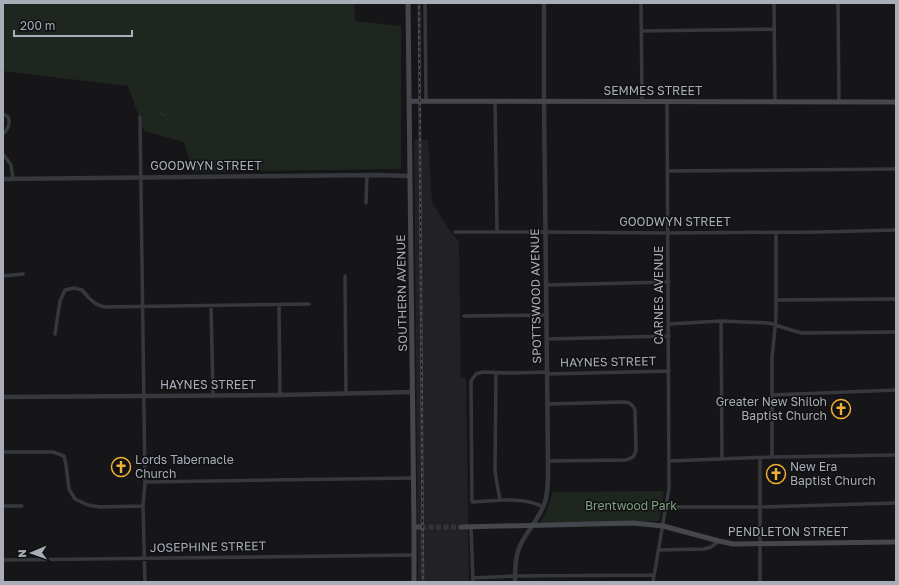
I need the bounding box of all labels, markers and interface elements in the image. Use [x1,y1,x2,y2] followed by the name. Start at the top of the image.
[14,12,132,38] scale bar
[20,18,55,33] text: 200 m
[603,83,703,98] street label: SEMMES STREET
[150,158,262,173] street label: GOODWYN STREET
[619,214,731,229] street label: GOODWYN STREET
[527,228,544,364] street label: SPOTTSWOOD AVENUE
[393,234,410,352] street label: SOUTHERN AVENUE
[651,246,666,344] street label: CARNES AVENUE
[560,353,657,370] street label: HAYNES STREET
[160,377,257,392] street label: HAYNES STREET
[716,394,827,423] place label: Greater New Shiloh Baptist Church
[830,398,852,420] church icon: Greater New Shiloh Baptist Church
[135,452,234,481] place label: Lords Tabernacle Church
[110,456,132,478] church icon: Lords Tabernacle Church
[790,459,876,488] place label: New Era Baptist Church
[765,463,787,485] church icon: New Era Baptist Church
[585,498,677,513] park label: Brentwood Park
[728,524,849,539] street label: PENDLETON STREET
[12,533,52,573] north arrow
[150,538,267,555] street label: JOSEPHINE STREET
[15,549,28,558] text: N

